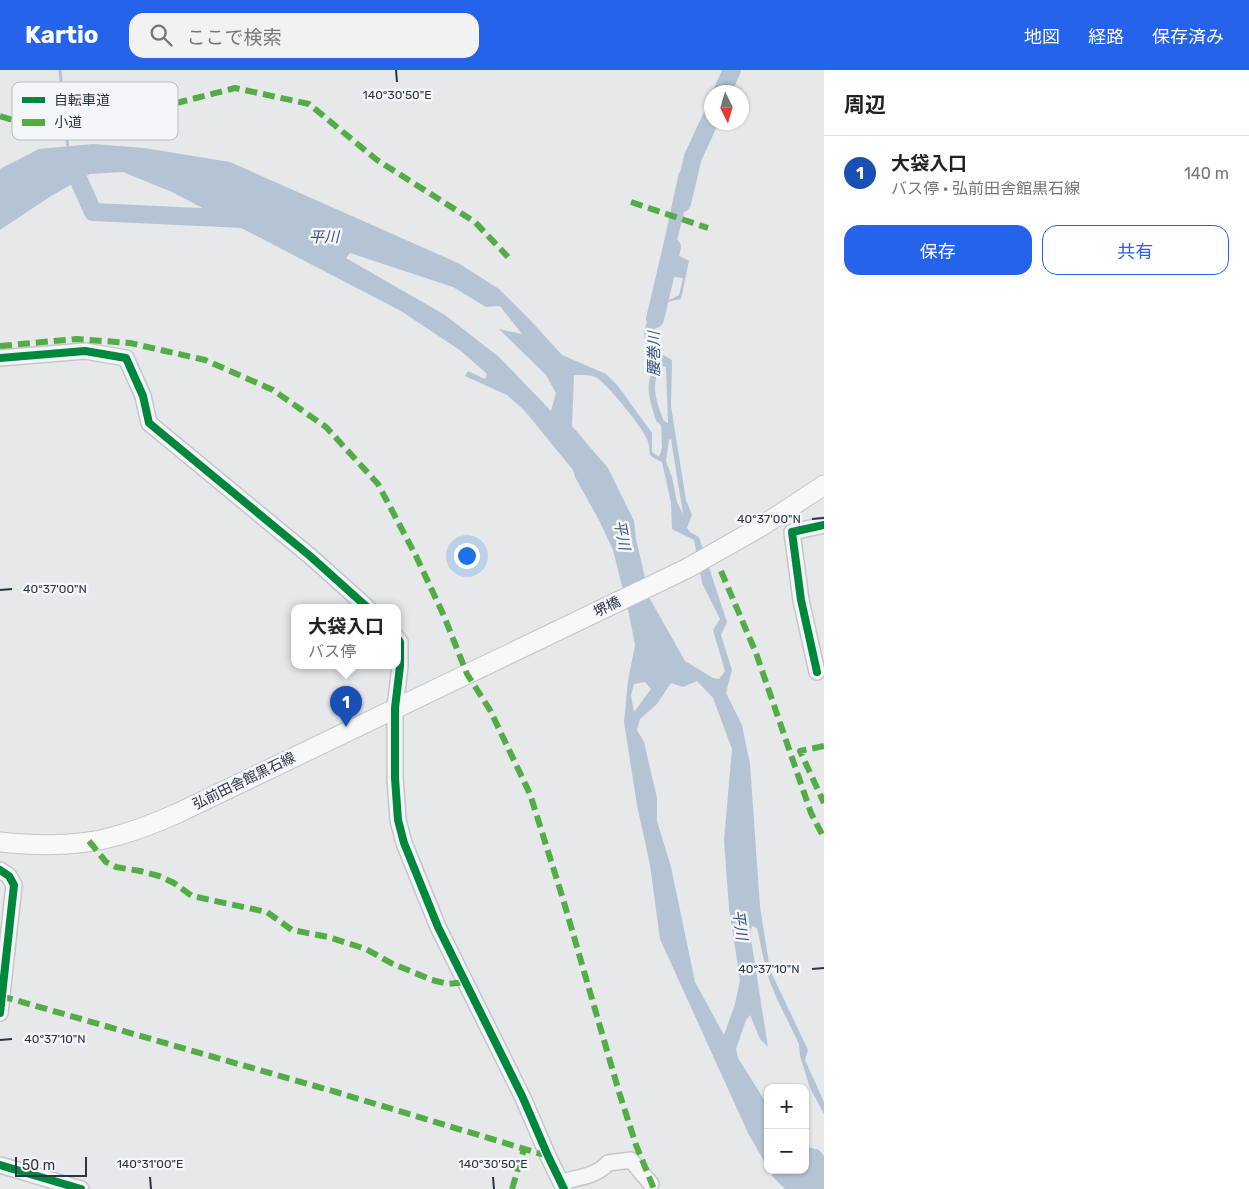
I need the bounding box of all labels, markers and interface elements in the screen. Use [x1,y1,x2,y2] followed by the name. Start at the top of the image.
[129,13,479,58] search box
[25,21,99,49] text: Kartio
[147,21,175,49] icon: search
[187,26,282,49] text: ここで検索
[1024,26,1060,48] text: 地図
[1088,26,1124,48] text: 経路
[1152,26,1224,48] text: 保存済み
[12,82,178,140] legend
[704,85,749,130] north arrow
[363,88,431,102] text: 140°30'50"E
[54,92,110,109] text: 自転車道
[844,92,886,117] text: 周辺
[54,114,82,131] text: 小道
[891,152,967,175] text: 大袋入口
[856,164,864,183] text: 1
[1184,164,1229,183] text: 140 m
[891,179,1080,198] text: バス停 · 弘前田舎館黒石線
[844,225,1032,275] button: 保存
[1042,225,1229,275] button: 共有
[309,228,341,246] water label: 平川
[645,330,663,377] water label: 腰巻川
[737,512,801,526] text: 40°37'00"N
[610,519,634,553] water label: 平川
[454,543,480,569] your location
[23,582,87,596] text: 40°37'00"N
[591,593,623,621] street label: 堺橋
[291,604,401,669] popup
[308,615,384,638] text: 大袋入口
[308,642,356,661] text: バス停
[330,686,362,727] pin: 1
[190,749,298,813] street label: 弘前田舎館黒石線
[729,909,751,943] water label: 平川
[738,962,800,976] text: 40°37'10"N
[24,1032,86,1046] text: 40°37'10"N
[764,1084,809,1174] map controls
[764,1084,809,1129] button: +
[764,1129,809,1174] button: −
[15,1154,88,1177] scale bar
[22,1157,55,1174] text: 50 m
[117,1157,183,1171] text: 140°31'00"E
[459,1157,527,1171] text: 140°30'50"E

